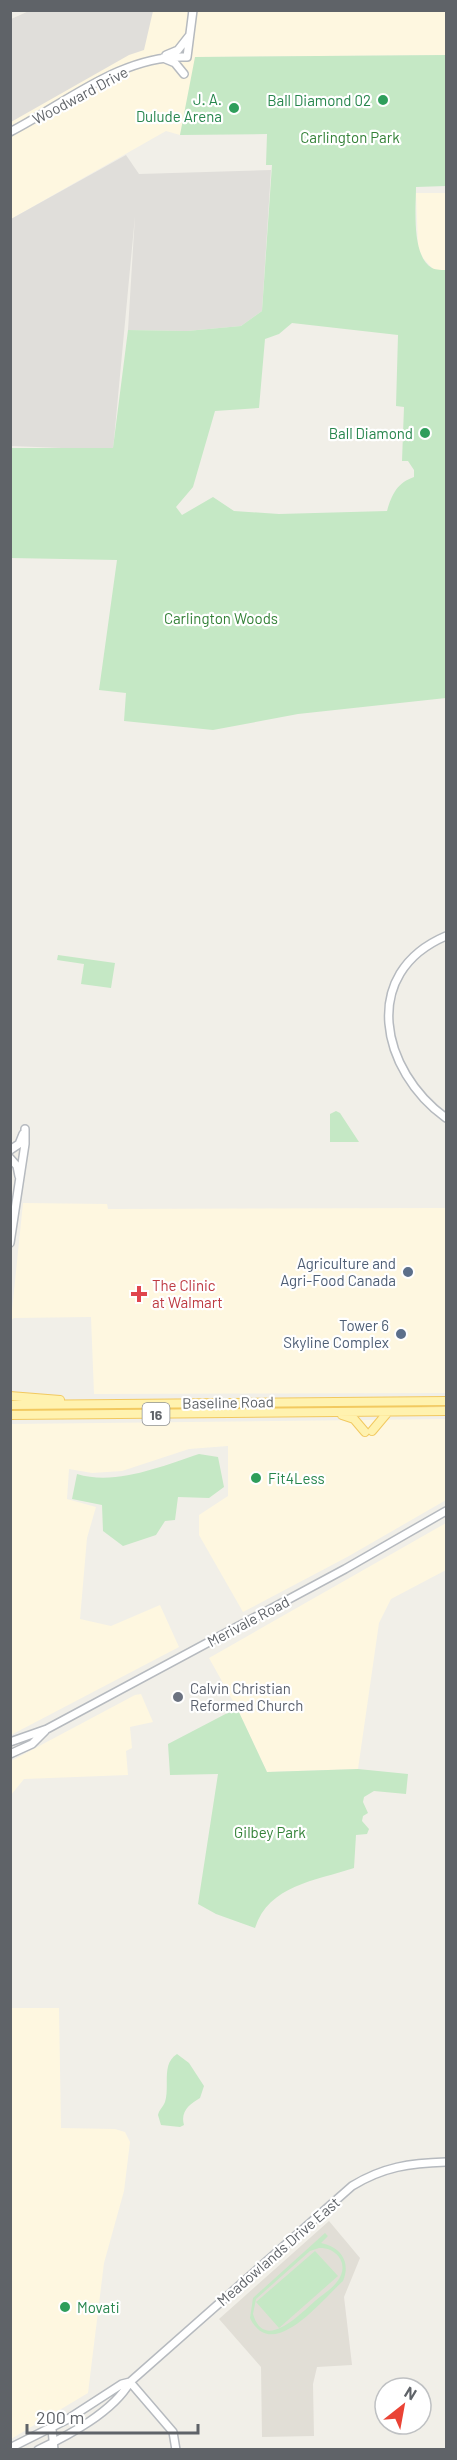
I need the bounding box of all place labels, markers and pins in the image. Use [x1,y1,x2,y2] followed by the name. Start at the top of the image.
[136,90,222,125] place label: J. A. Dulude Arena
[267,91,371,109] place label: Ball Diamond 02
[376,93,390,107] marker: Ball Diamond 02
[227,101,241,115] marker: J. A. Dulude Arena
[329,424,413,442] place label: Ball Diamond
[418,426,432,440] marker: Ball Diamond
[280,1254,396,1289] place label: Agriculture and Agri-Food Canada
[401,1265,415,1279] marker: Agriculture and Agri-Food Canada
[152,1276,223,1311] place label: The Clinic at Walmart
[130,1285,148,1303] marker: The Clinic at Walmart
[283,1316,389,1351] place label: Tower 6 Skyline Complex
[394,1327,408,1341] marker: Tower 6 Skyline Complex
[268,1469,325,1487] place label: Fit4Less
[249,1471,263,1485] marker: Fit4Less
[190,1679,303,1714] place label: Calvin Christian Reformed Church
[171,1690,185,1704] marker: Calvin Christian Reformed Church
[77,2298,119,2316] place label: Movati
[58,2300,72,2314] marker: Movati

